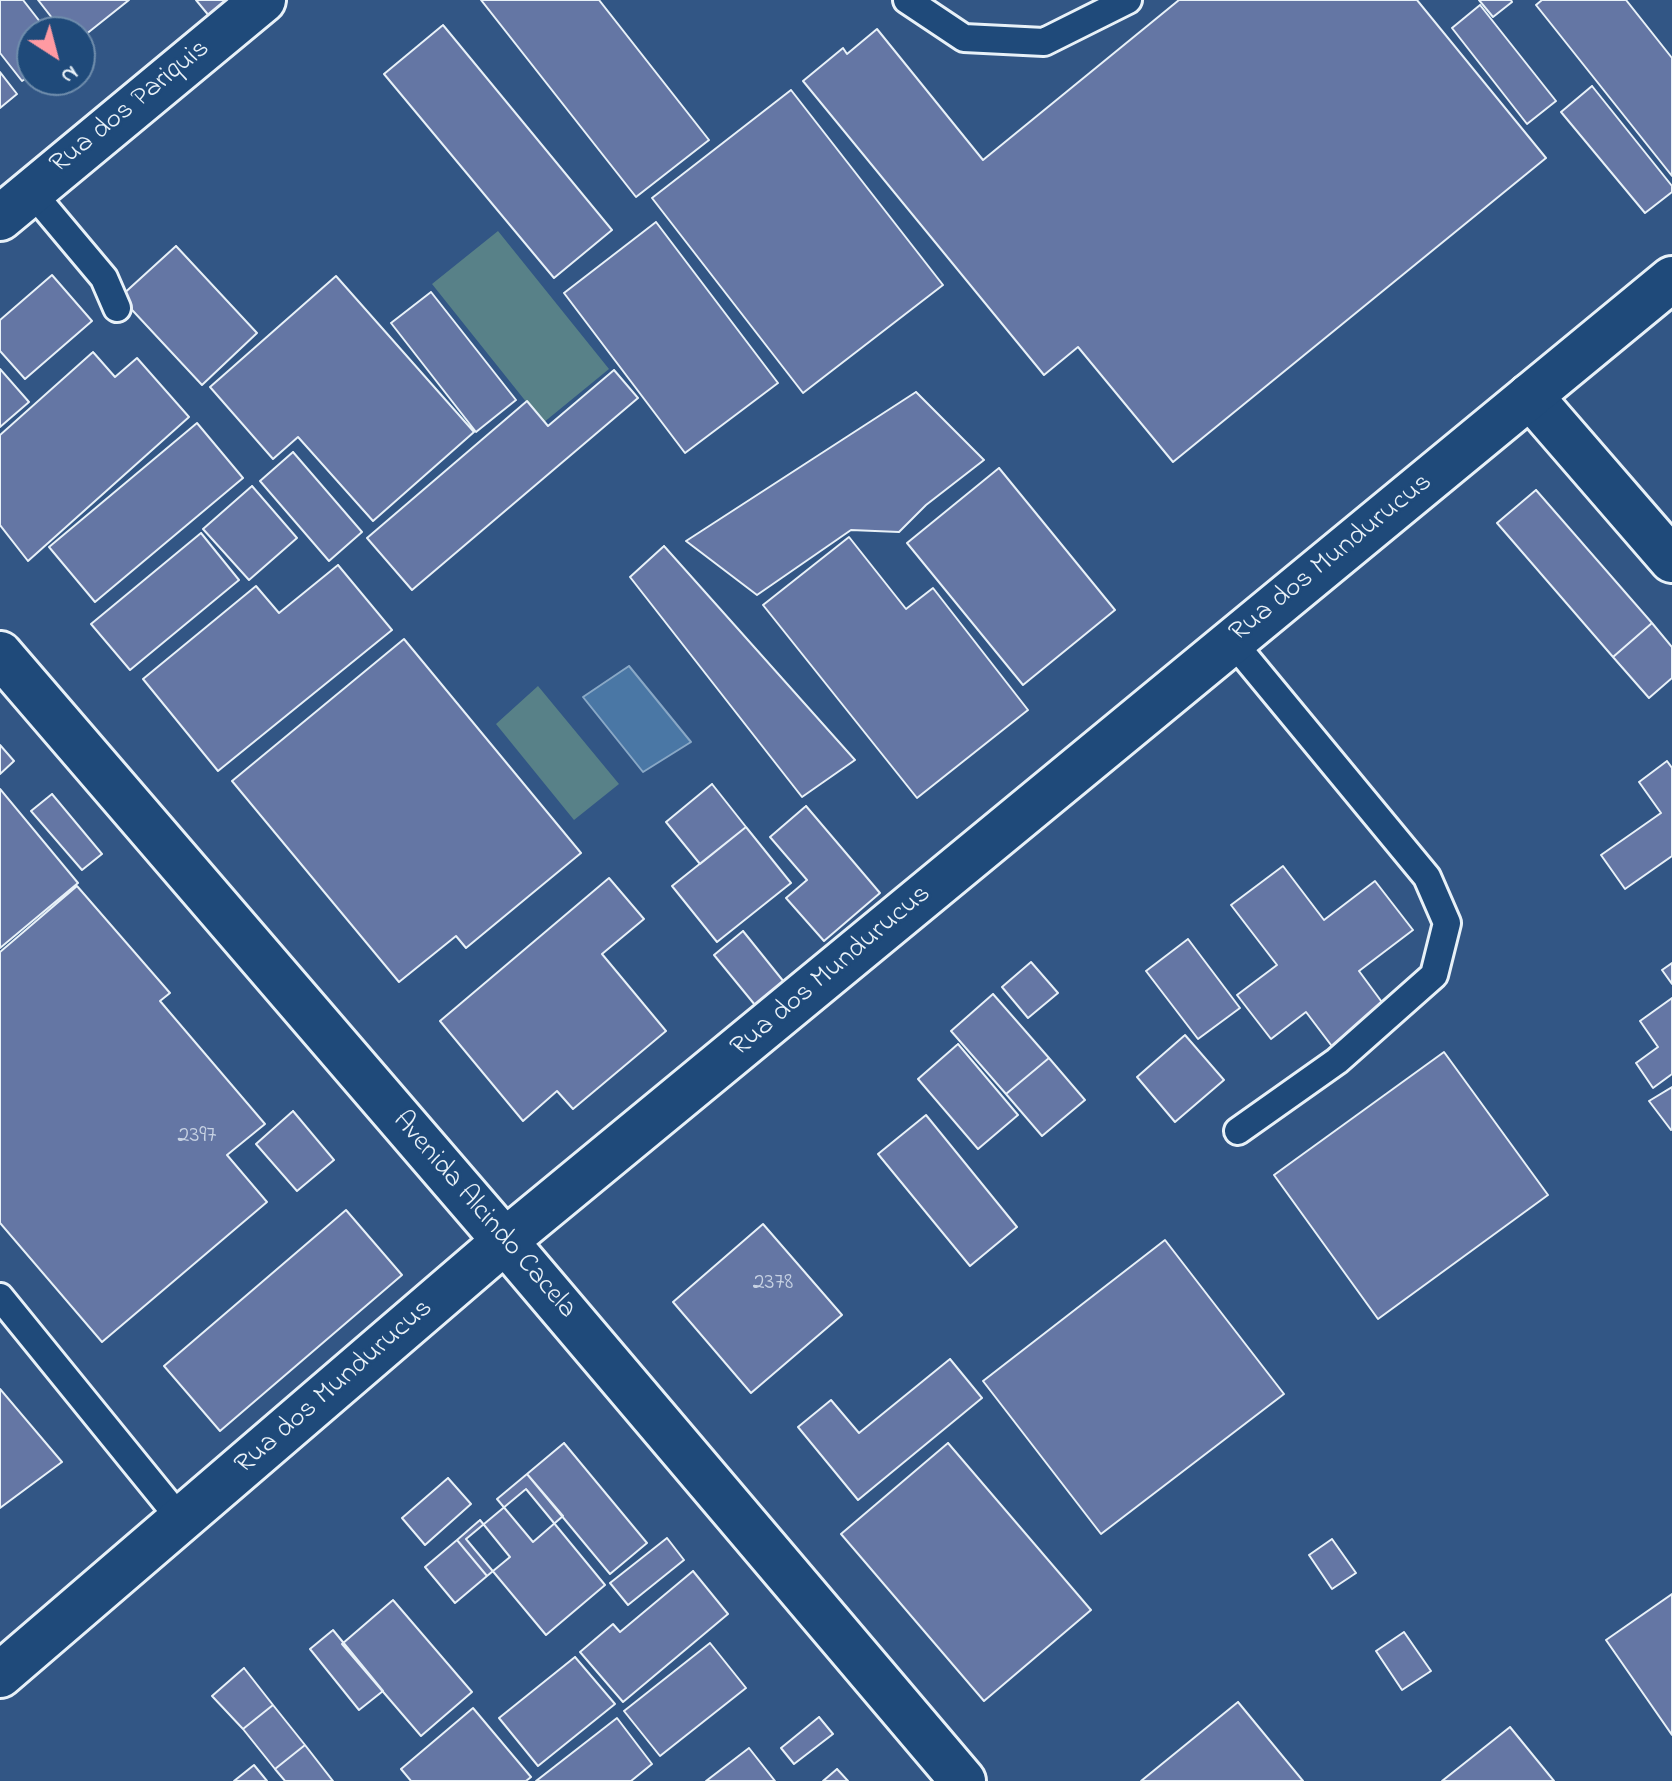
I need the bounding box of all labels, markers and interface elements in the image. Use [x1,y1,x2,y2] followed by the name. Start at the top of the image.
[16,16,96,96] north arrow
[45,33,217,183] street label: Rua dos Pariquis
[54,56,84,91] text: N
[1224,467,1440,651] street label: Rua dos Mundurucus
[725,879,939,1065] street label: Rua dos Mundurucus
[384,1105,582,1327] street label: Avenida Alcindo Cacela
[178,1123,216,1151] house number: 2397
[753,1270,793,1298] house number: 2378
[229,1293,441,1483] street label: Rua dos Mundurucus

